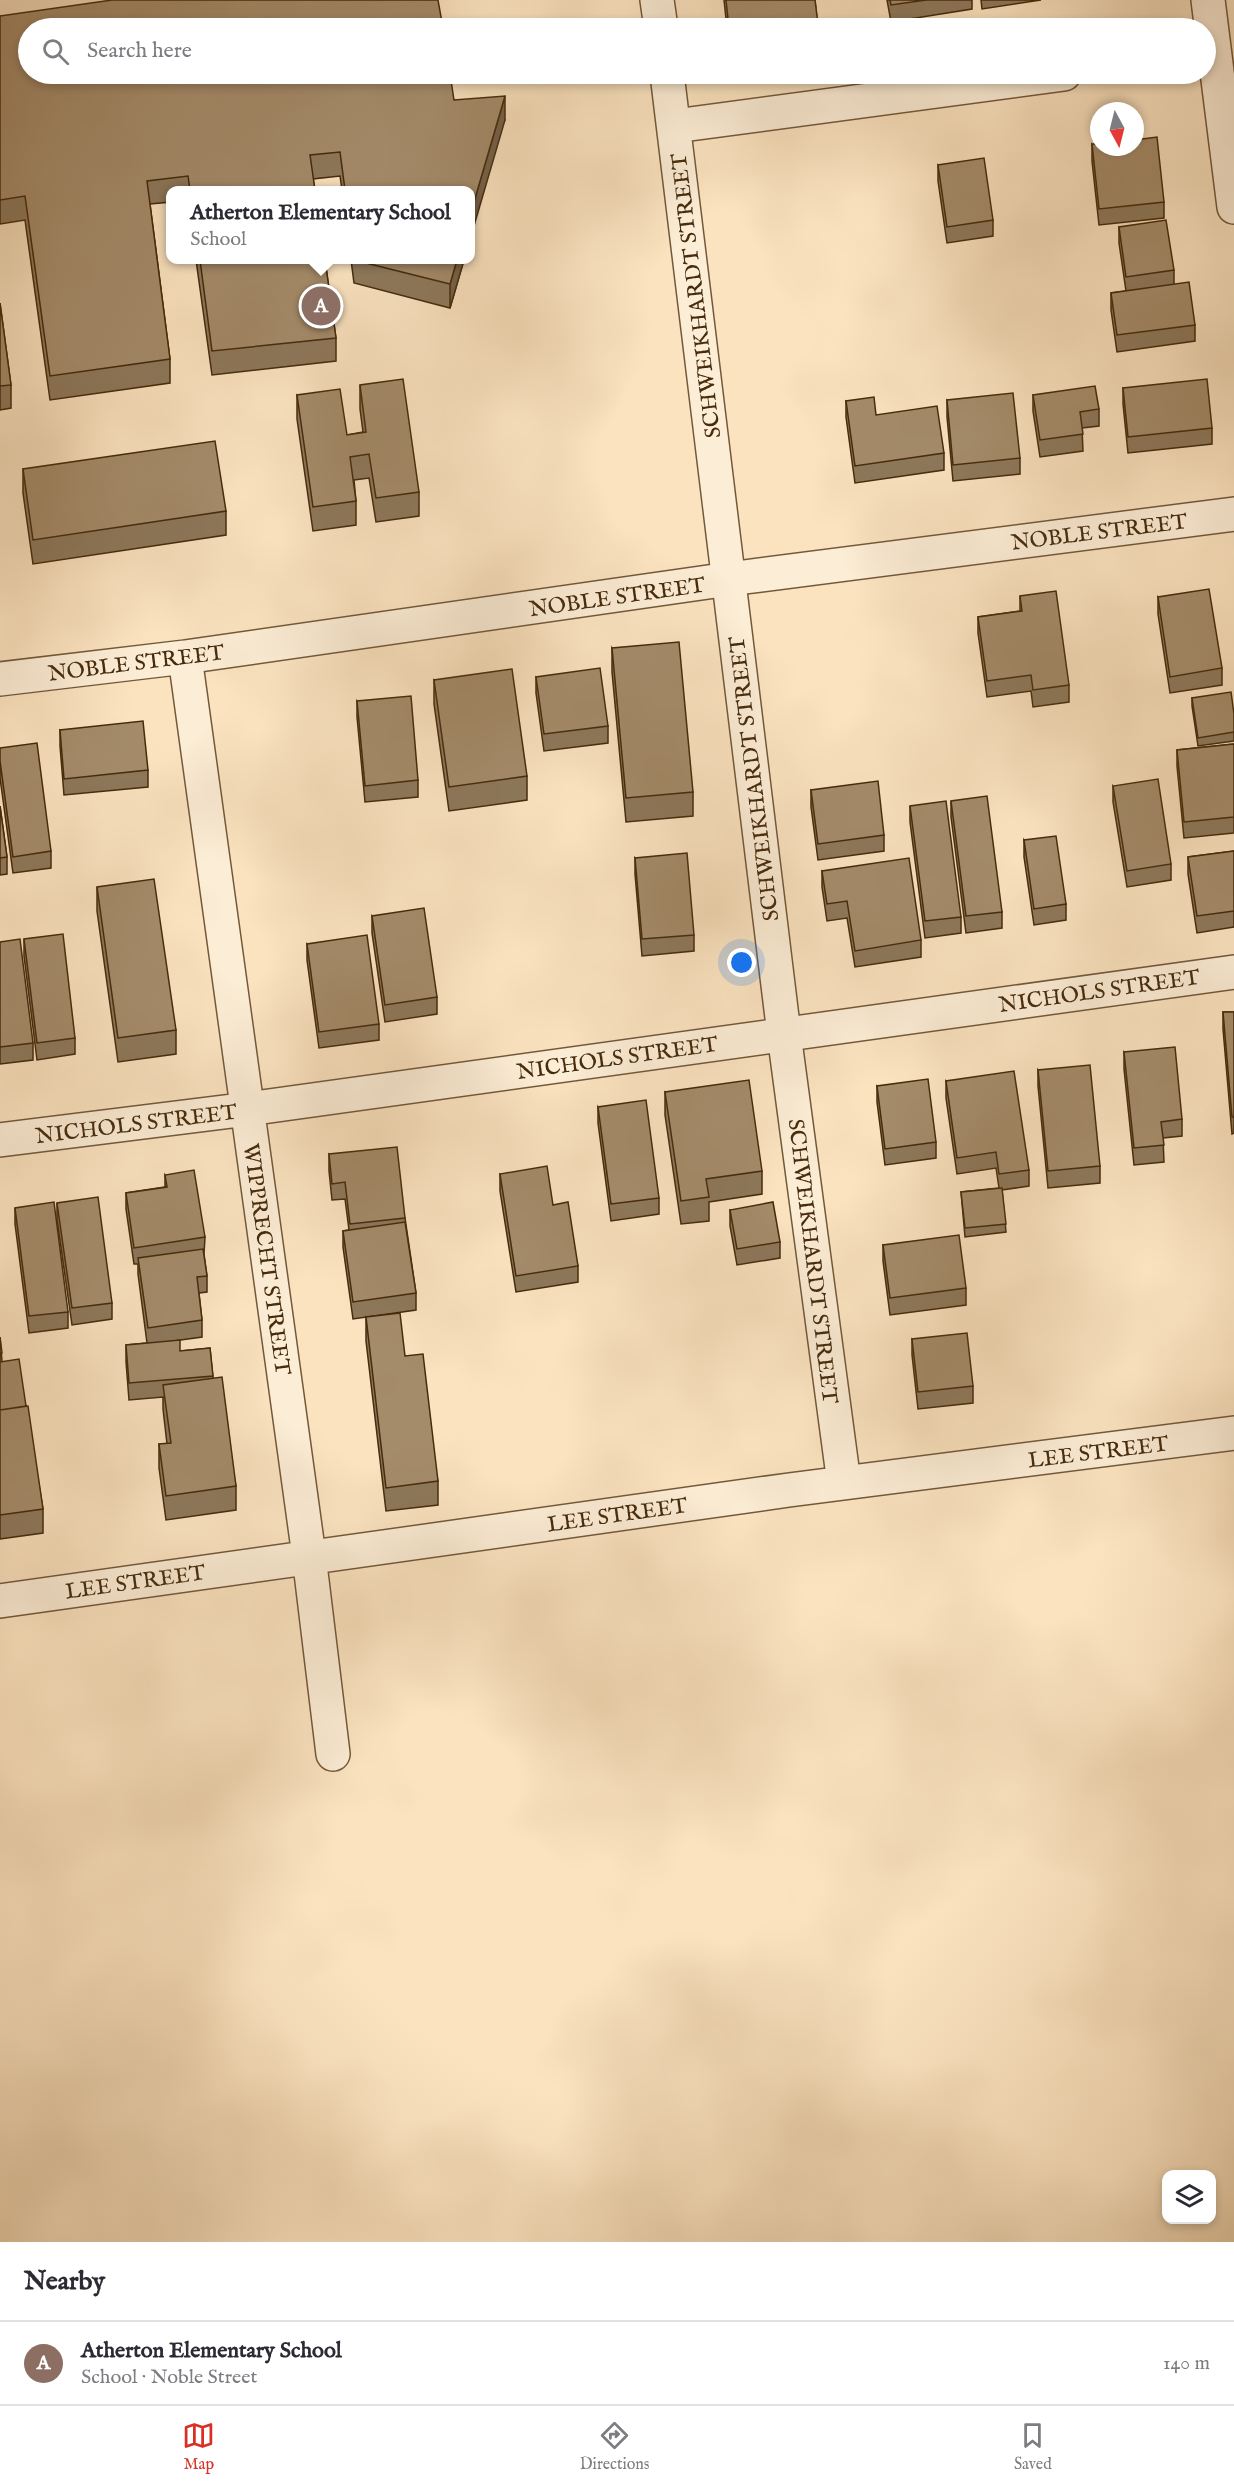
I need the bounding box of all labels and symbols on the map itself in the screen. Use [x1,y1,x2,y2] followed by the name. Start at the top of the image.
[1090,102,1144,156] north arrow
[666,152,728,440] street label: SCHWEIKHARDT STREET
[302,284,340,328] pin: A
[1009,508,1189,558] street label: NOBLE STREET
[527,572,707,624] street label: NOBLE STREET
[724,635,786,923] street label: SCHWEIKHARDT STREET
[46,639,226,689] street label: NOBLE STREET
[727,948,756,977] your location
[997,964,1202,1020] street label: NICHOLS STREET
[515,1031,720,1087] street label: NICHOLS STREET
[34,1099,239,1151] street label: NICHOLS STREET
[781,1117,843,1405] street label: SCHWEIKHARDT STREET
[236,1142,296,1377] street label: WIPPRECHT STREET
[1026,1430,1170,1475] street label: LEE STREET
[545,1492,689,1540] street label: LEE STREET
[63,1559,207,1607] street label: LEE STREET

